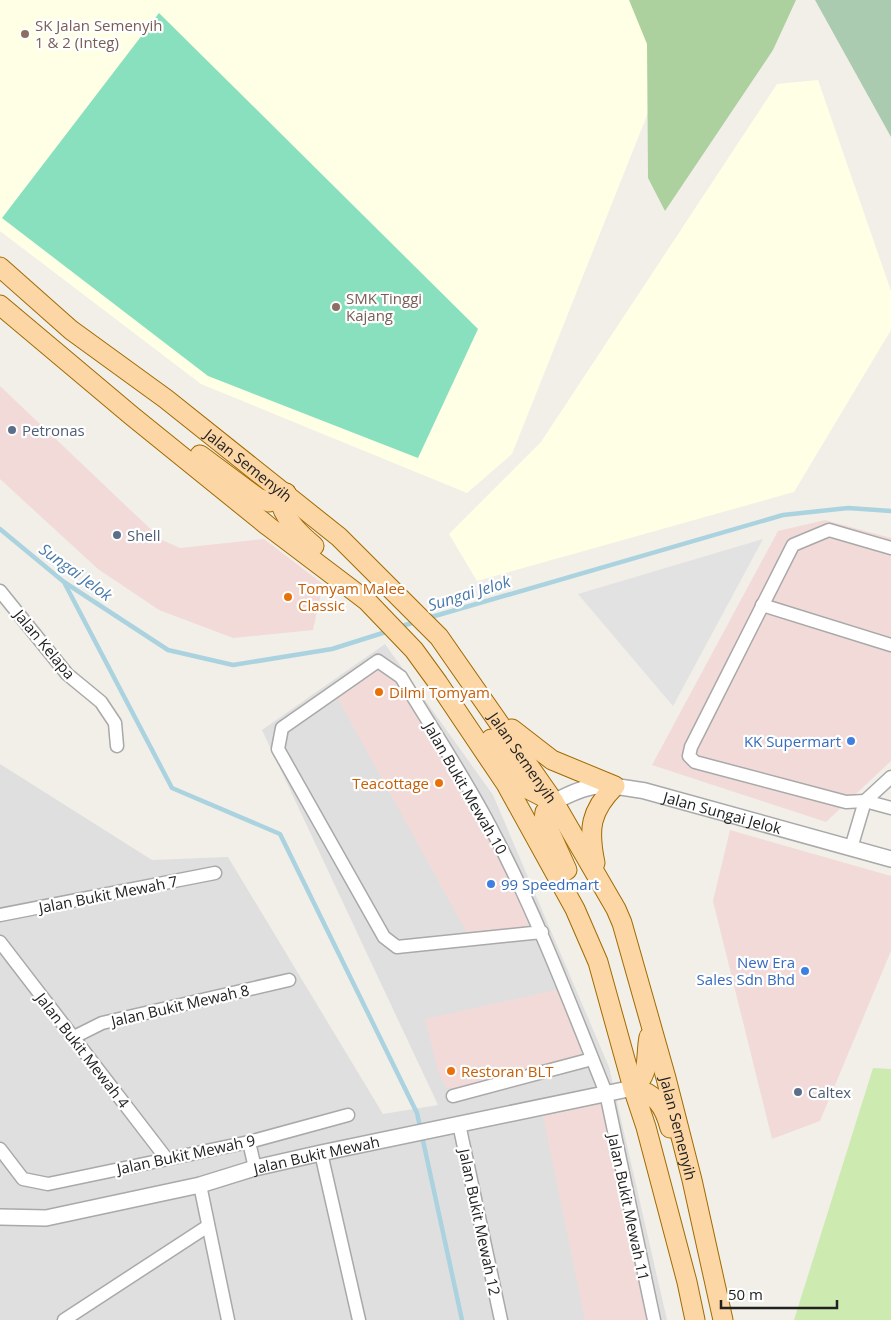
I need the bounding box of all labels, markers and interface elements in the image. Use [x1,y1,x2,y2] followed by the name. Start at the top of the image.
[35,15,163,52] place label: SK Jalan Semenyih 1 & 2 (Integ)
[19,28,31,40] marker: SK Jalan Semenyih 1 & 2 (Integ)
[346,288,422,325] place label: SMK Tinggi Kajang
[330,301,342,313] marker: SMK Tinggi Kajang
[22,420,85,440] place label: Petronas
[199,423,296,506] street label: Jalan Semenyih
[6,424,18,436] marker: Petronas
[127,525,160,545] place label: Shell
[111,529,123,541] marker: Shell
[35,538,118,607] water label: Sungai Jelok
[425,570,514,616] water label: Sungai Jelok
[298,578,405,615] place label: Tomyam Malee Classic
[282,591,294,603] marker: Tomyam Malee Classic
[9,604,80,683] street label: Jalan Kelapa
[389,682,490,702] place label: Dilmi Tomyam
[373,686,385,698] marker: Dilmi Tomyam
[483,707,562,807] street label: Jalan Semenyih
[419,717,512,858] street label: Jalan Bukit Mewah 10
[744,731,841,751] place label: KK Supermart
[845,735,857,747] marker: KK Supermart
[352,773,429,793] place label: Teacottage
[433,777,445,789] marker: Teacottage
[659,786,784,838] street label: Jalan Sungai Jelok
[35,871,179,918] street label: Jalan Bukit Mewah 7
[501,874,599,894] place label: 99 Speedmart
[485,878,497,890] marker: 99 Speedmart
[697,952,795,989] place label: New Era Sales Sdn Bhd
[799,965,811,977] marker: New Era Sales Sdn Bhd
[107,979,251,1031] street label: Jalan Bukit Mewah 8
[31,987,135,1112] street label: Jalan Bukit Mewah 4
[461,1061,554,1081] place label: Restoran BLT
[445,1065,457,1077] marker: Restoran BLT
[655,1072,702,1182] street label: Jalan Semenyih
[808,1082,851,1102] place label: Caltex
[792,1086,804,1098] marker: Caltex
[113,1130,257,1179] street label: Jalan Bukit Mewah 9
[603,1130,654,1282] street label: Jalan Bukit Mewah 11
[249,1131,381,1178] street label: Jalan Bukit Mewah
[454,1145,505,1297] street label: Jalan Bukit Mewah 12
[721,1278,837,1310] scale bar
[728,1284,763,1304] text: 50 m

